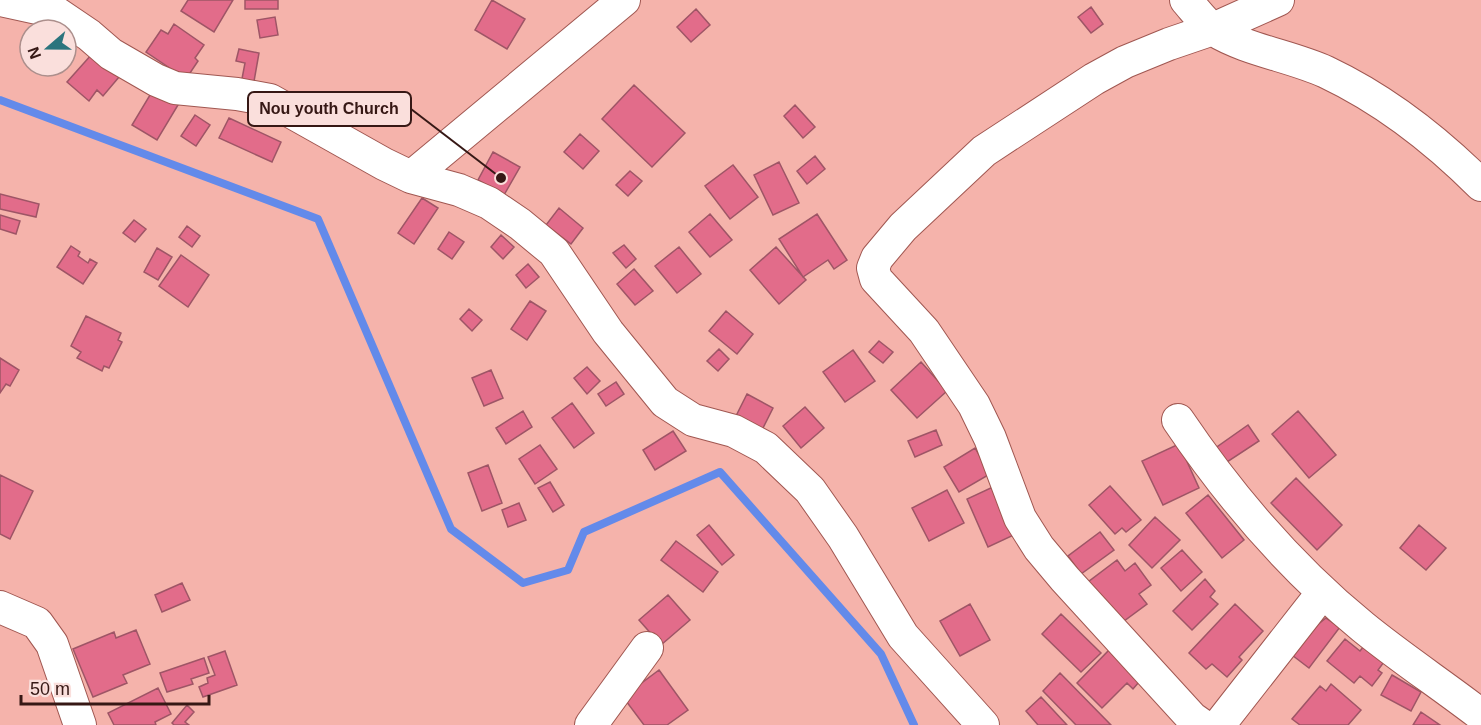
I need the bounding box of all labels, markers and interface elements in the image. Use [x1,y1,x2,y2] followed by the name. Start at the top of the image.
[18,18,78,78] north arrow
[24,45,44,61] text: N
[248,92,411,126] callout: Nou youth Church
[259,100,399,117] text: Nou youth Church
[21,668,208,706] scale bar
[30,679,70,699] text: 50 m

